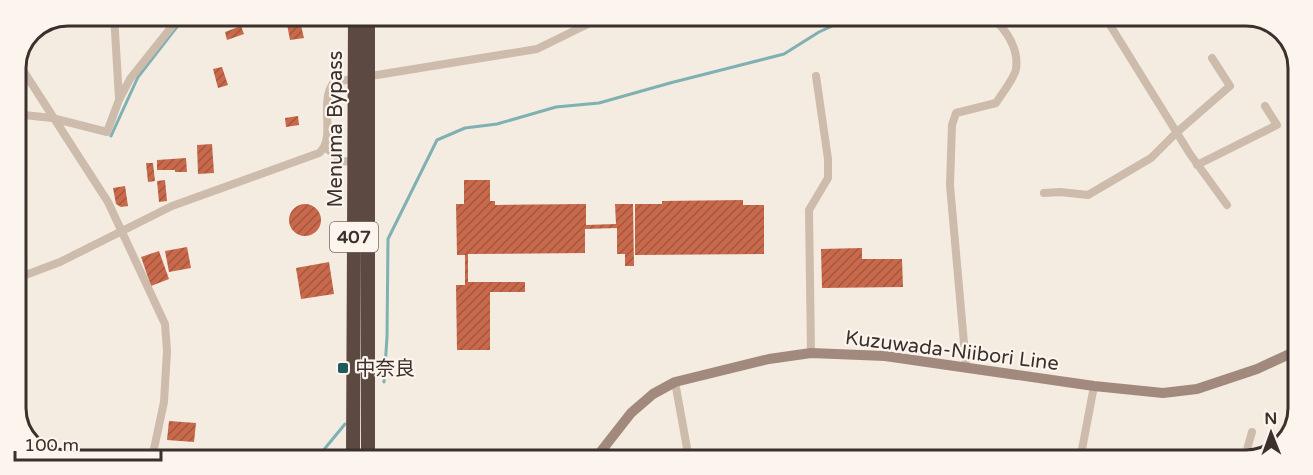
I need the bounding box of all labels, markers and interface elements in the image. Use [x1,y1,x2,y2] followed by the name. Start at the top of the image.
[324,51,348,207] street label: Menuma Bypass
[330,222,378,252] road number: 407
[844,326,1060,376] street label: Kuzuwada-Niibori Line
[355,357,415,381] place label: 中奈良
[336,361,350,375] marker: 中奈良
[1241,403,1301,463] north arrow
[1264,409,1277,429] text: N
[15,424,160,462] scale bar
[24,434,79,456] text: 100 m

